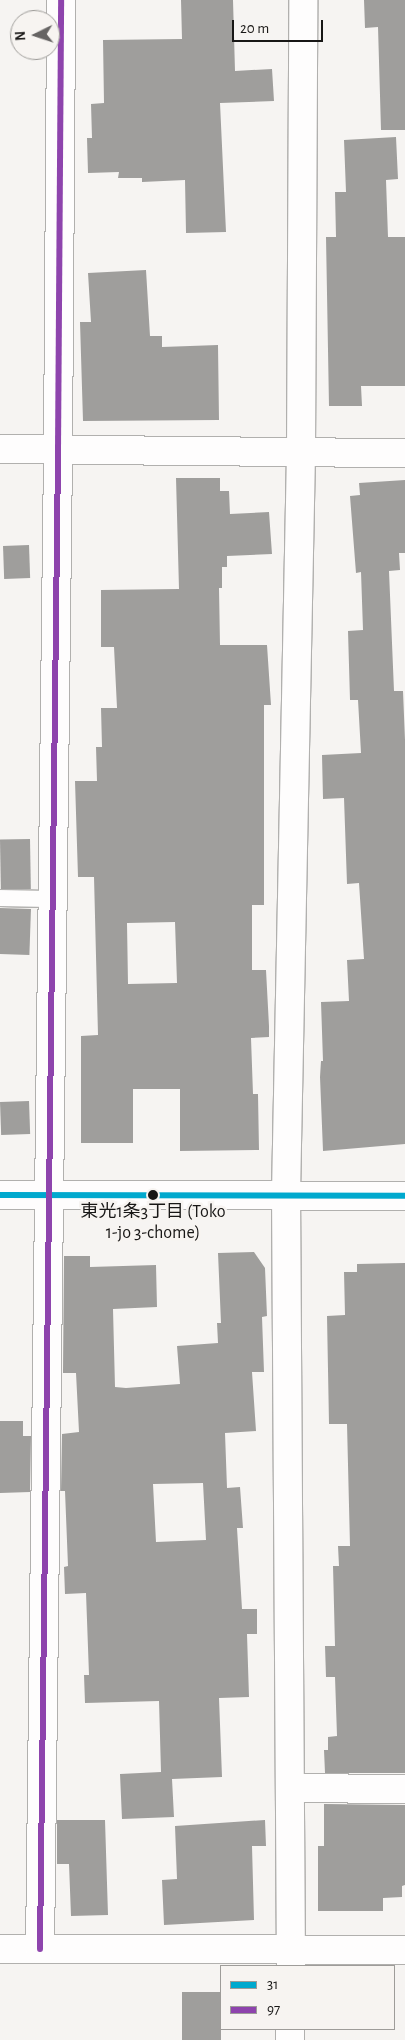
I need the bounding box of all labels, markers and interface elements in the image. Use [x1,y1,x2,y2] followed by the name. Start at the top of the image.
[10,10,60,60] north arrow
[235,10,326,42] scale bar
[240,21,269,36] text: 20 m
[14,31,28,41] text: N
[148,1190,158,1200] marker: 東光1条3丁目 (Toko 1-jo 3-chome)
[81,1202,225,1244] place label: 東光1条3丁目 (Toko 1-jo 3-chome)
[220,1965,395,2030] legend
[267,1977,278,1992] text: 31
[267,2002,280,2017] text: 97

